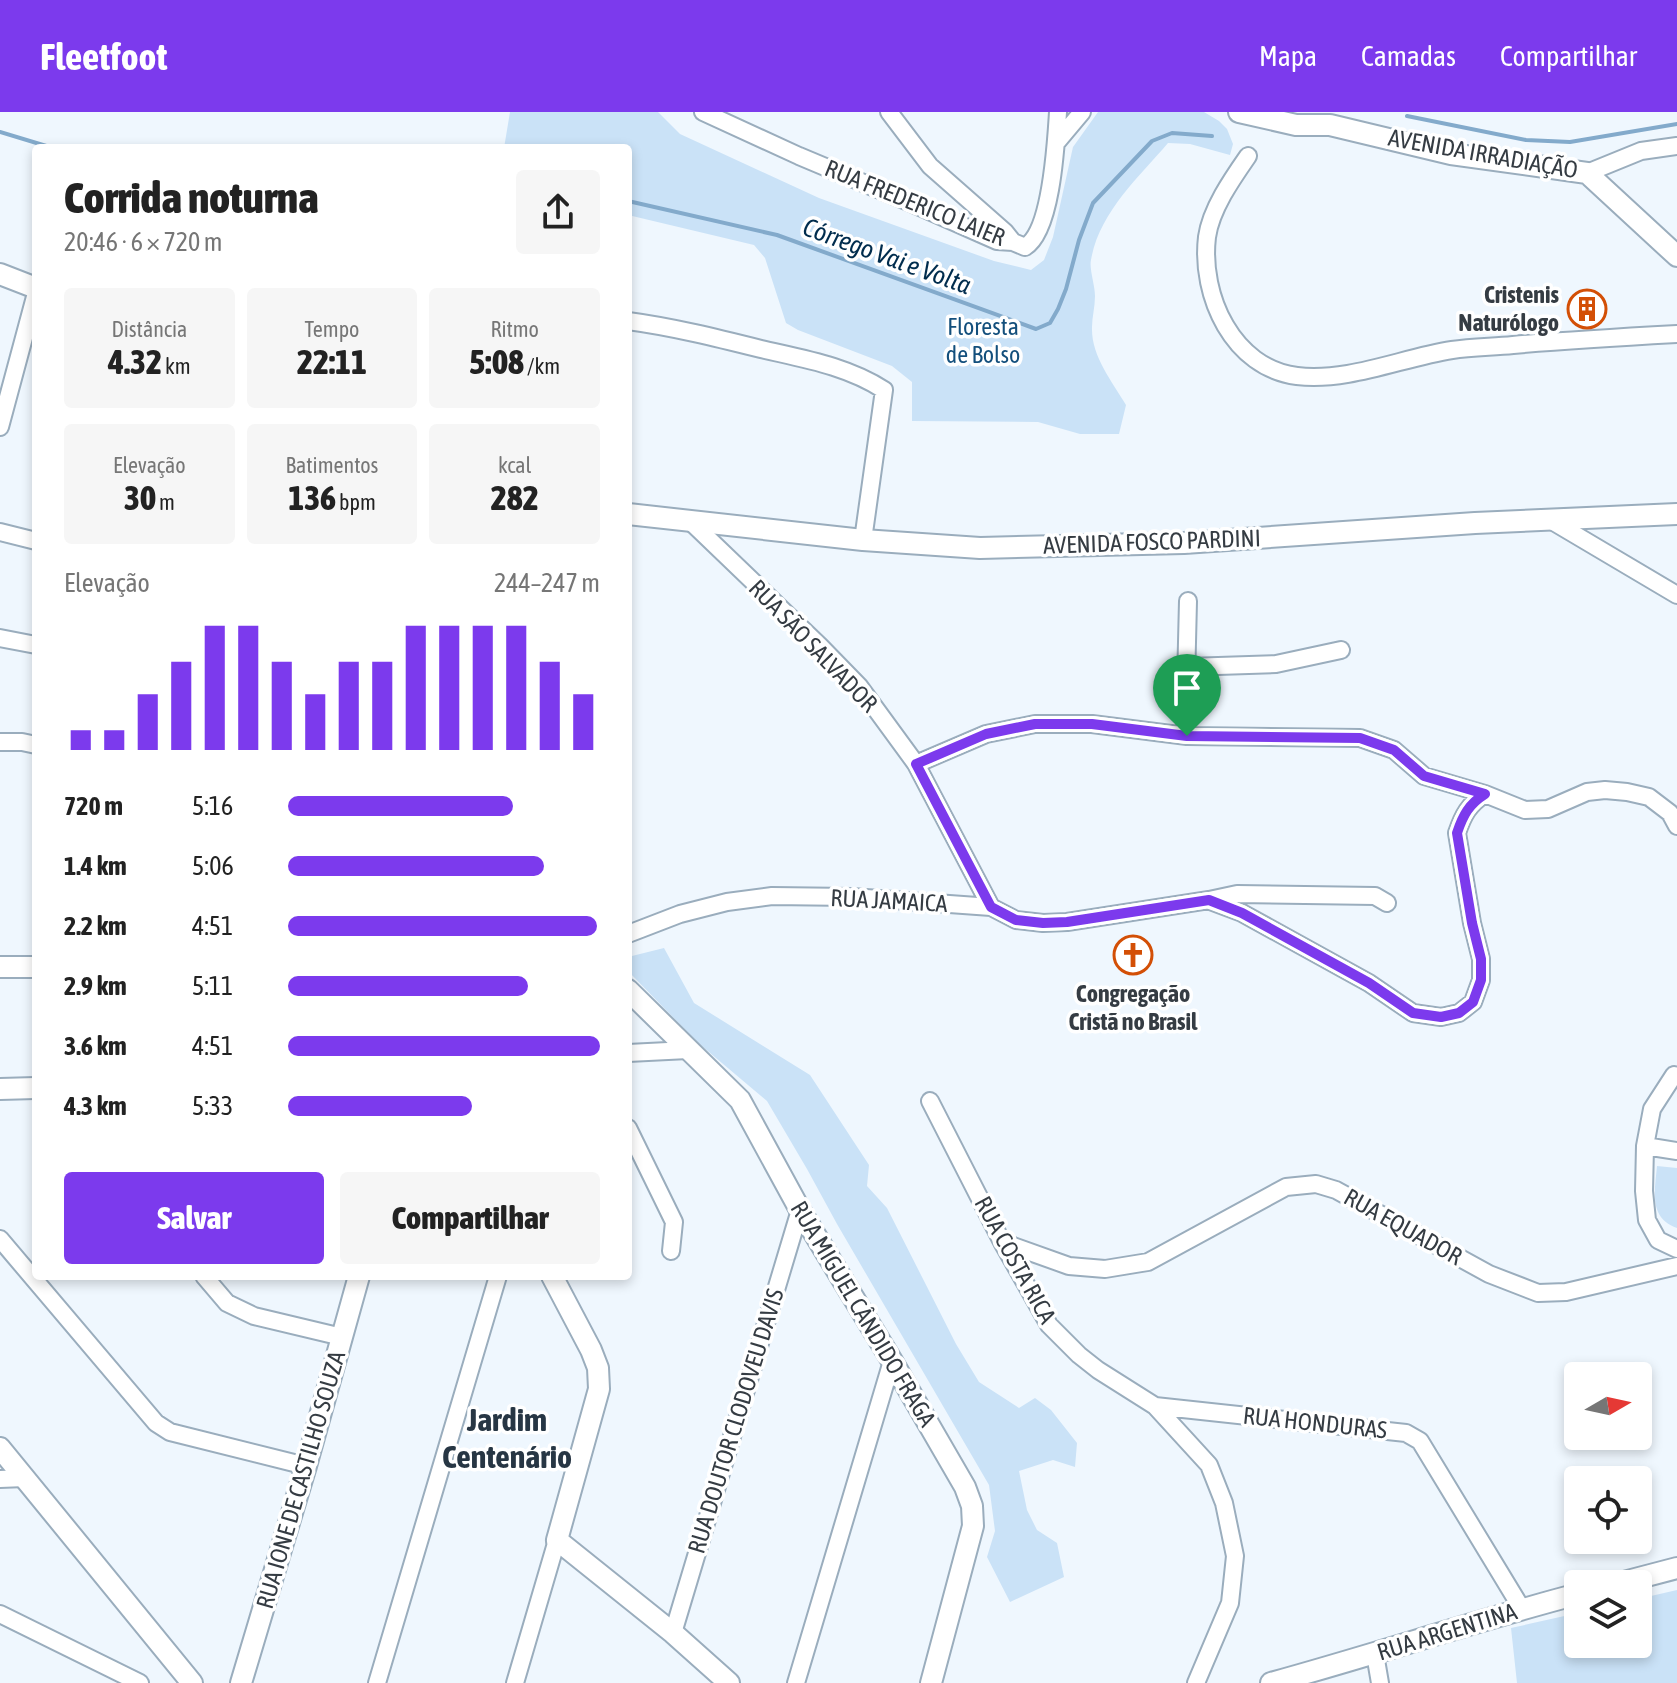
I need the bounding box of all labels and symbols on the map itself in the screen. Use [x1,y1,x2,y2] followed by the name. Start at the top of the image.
[1386,124,1580,183] street label: AVENIDA IRRADIAÇÃO
[821,154,1009,251] street label: RUA FREDERICO LAIER
[799,212,975,300] water label: Córrego Vai e Volta
[1458,281,1560,336] place label: Cristenis Naturólogo
[1566,288,1608,330] building icon: Cristenis Naturólogo
[946,313,1020,368] park label: Floresta de Bolso
[1043,524,1261,559] street label: AVENIDA FOSCO PARDINI
[744,574,883,717] street label: RUA SÃO SALVADOR
[1153,654,1221,736] pin
[830,884,948,917] street label: RUA JAMAICA
[1112,934,1154,976] church icon: Congregação Cristã no Brasil
[1069,980,1198,1035] place label: Congregação Cristã no Brasil
[1339,1183,1467,1270] street label: RUA EQUADOR
[969,1192,1062,1328] street label: RUA COSTA RICA
[785,1196,942,1431] street label: RUA MIGUEL CÂNDIDO FRAGA
[682,1285,789,1556] street label: RUA DOUTOR CLODOVEU DAVIS
[251,1348,350,1612] street label: RUA IONE DE CASTILHO SOUZA
[1564,1362,1652,1450] north arrow
[442,1401,572,1475] district label: Jardim Centenário
[1242,1402,1388,1443] street label: RUA HONDURAS
[1374,1597,1520,1666] street label: RUA ARGENTINA

